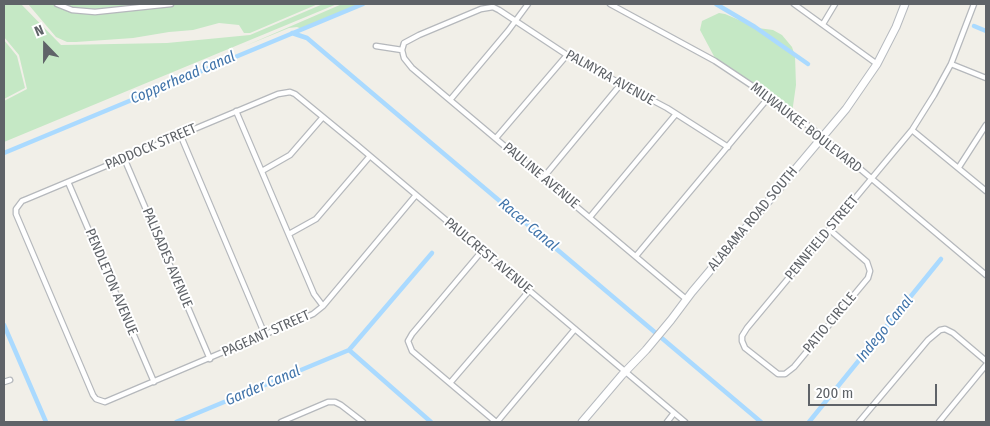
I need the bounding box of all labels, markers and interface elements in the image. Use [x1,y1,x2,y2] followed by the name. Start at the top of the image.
[20,20,70,70] north arrow
[32,21,46,40] text: N
[563,47,657,109] street label: PALMYRA AVENUE
[128,48,238,108] water label: Copperhead Canal
[747,79,865,177] street label: MILWAUKEE BOULEVARD
[103,120,199,174] street label: PADDOCK STREET
[499,139,583,213] street label: PAULINE AVENUE
[705,164,801,274] street label: ALABAMA ROAD SOUTH
[782,192,862,284] street label: PENNFIELD STREET
[495,195,561,255] water label: Racer Canal
[138,206,196,310] street label: PALISADES AVENUE
[441,214,535,298] street label: PAULCREST AVENUE
[81,226,141,338] street label: PENDLETON AVENUE
[800,289,860,357] street label: PATIO CIRCLE
[853,292,917,366] water label: Indego Canal
[220,307,312,361] street label: PAGEANT STREET
[223,362,303,410] water label: Garder Canal
[810,374,939,406] scale bar
[816,384,853,402] text: 200 m

